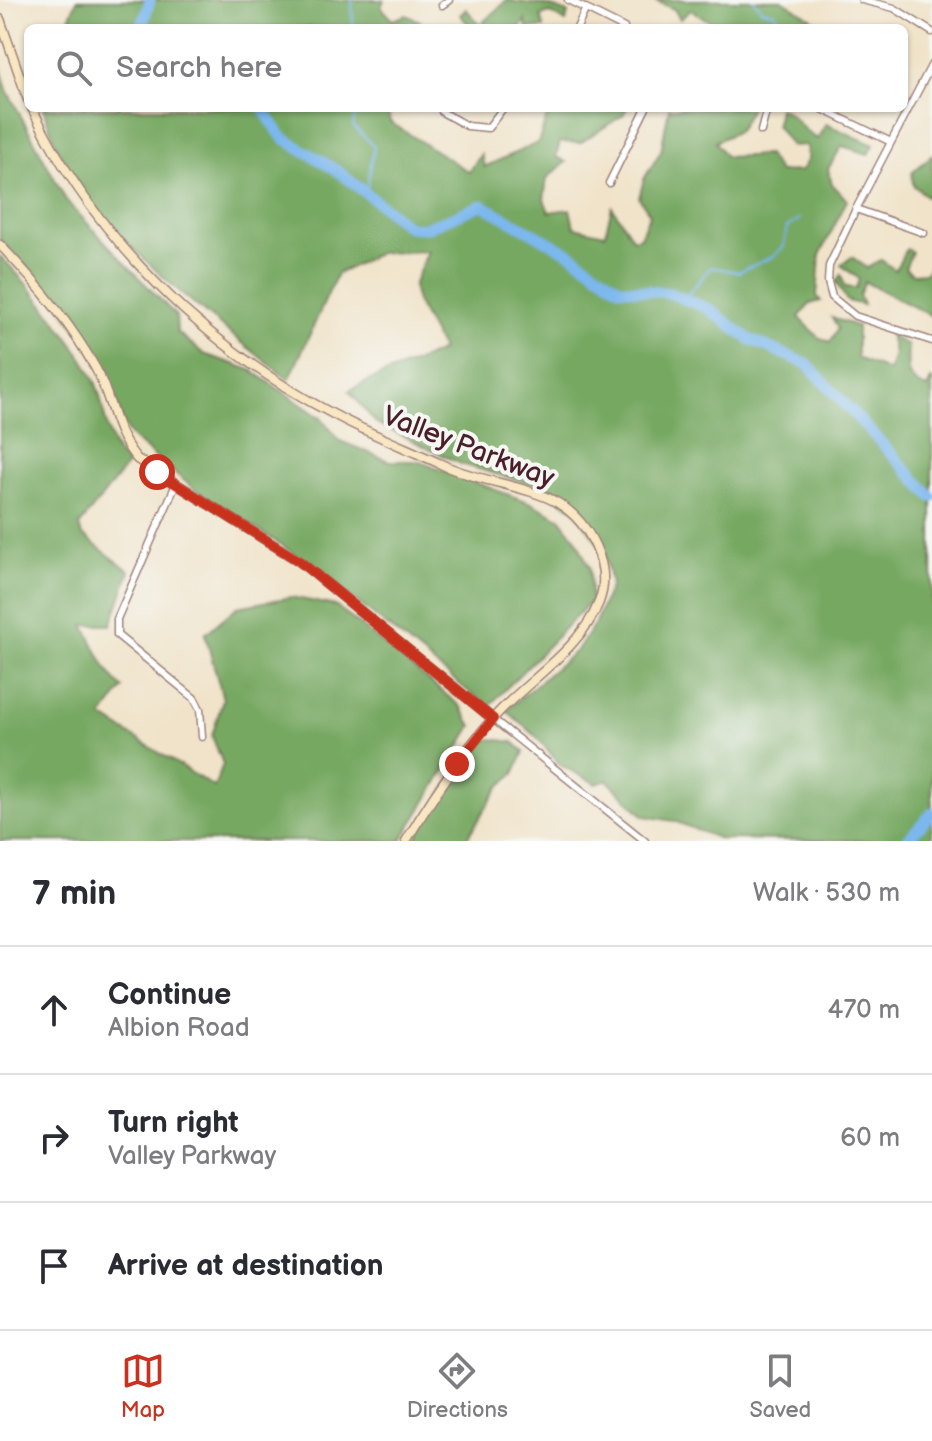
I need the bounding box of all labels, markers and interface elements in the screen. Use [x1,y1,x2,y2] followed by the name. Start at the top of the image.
[24,24,908,112] search box
[52,46,96,90] icon: search
[116,50,282,86] text: Search here
[378,400,559,495] street label: Valley Parkway
[139,454,175,490] route start
[439,746,475,782] route end
[32,873,116,914] text: 7 min
[753,878,900,909] text: Walk · 530 m
[108,977,231,1013] text: Continue
[32,988,76,1032] icon: ahead
[828,995,900,1026] text: 470 m
[108,1013,250,1044] text: Albion Road
[108,1105,239,1141] text: Turn right
[32,1116,76,1160] icon: right
[840,1123,900,1154] text: 60 m
[108,1141,276,1172] text: Valley Parkway
[32,1244,76,1288] icon: arrive
[108,1248,384,1284] text: Arrive at destination
[121,1349,165,1424] tab: Map
[407,1349,508,1424] tab: Directions
[749,1349,811,1424] tab: Saved

